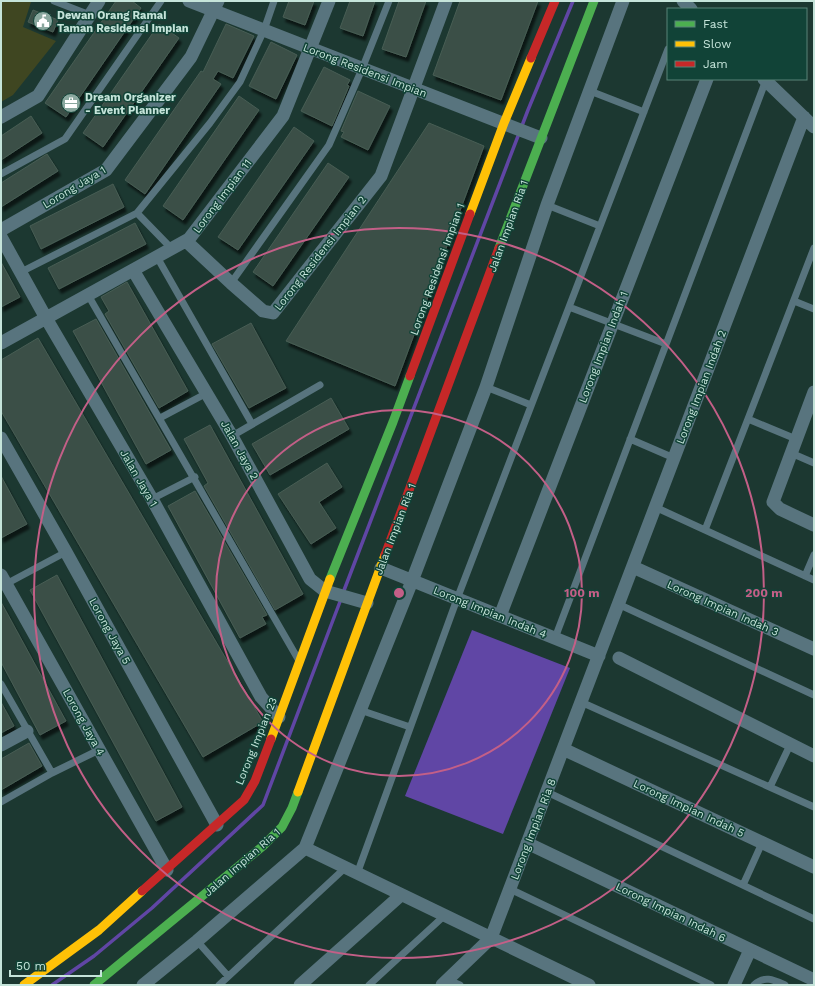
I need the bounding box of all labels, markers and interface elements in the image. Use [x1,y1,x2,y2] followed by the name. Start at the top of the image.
[667,8,807,80] legend
[57,9,189,35] place label: Dewan Orang Ramai Taman Residensi Impian
[32,10,54,32] public building icon: Dewan Orang Ramai Taman Residensi Impian
[703,17,728,31] text: Fast
[703,37,731,51] text: Slow
[301,41,429,100] street label: Lorong Residensi Impian
[703,57,728,71] text: Jam
[85,91,176,117] place label: Dream Organizer - Event Planner
[60,92,82,114] office icon: Dream Organizer - Event Planner
[190,157,254,236] street label: Lorong Impian 11
[40,163,108,211] street label: Lorong Jaya 1
[486,179,531,274] street label: Jalan Impian Ria 1
[272,193,369,313] street label: Lorong Residensi Impian 2
[408,201,467,337] street label: Lorong Residensi Impian 1
[576,290,631,405] street label: Lorong Impian Indah 1
[674,328,729,446] street label: Lorong Impian Indah 2
[218,418,261,482] street label: Jalan Jaya 2
[117,448,160,509] street label: Jalan Jaya 1
[372,482,419,577] street label: Jalan Impian Ria 1
[665,578,781,639] street label: Lorong Impian Indah 3
[431,584,549,641] street label: Lorong Impian Indah 4
[392,586,406,600] centre of rings
[564,586,600,600] text: 100 m
[745,586,783,600] text: 200 m
[86,596,133,667] street label: Lorong Jaya 5
[60,687,107,758] street label: Lorong Jaya 4
[233,695,280,787] street label: Lorong Impian 23
[508,777,559,882] street label: Lorong Impian Ria 8
[631,777,746,840] street label: Lorong Impian Indah 5
[202,826,283,899] street label: Jalan Impian Ria 1
[614,880,728,945] street label: Lorong Impian Indah 6
[10,952,101,978] scale bar
[16,959,46,973] text: 50 m

